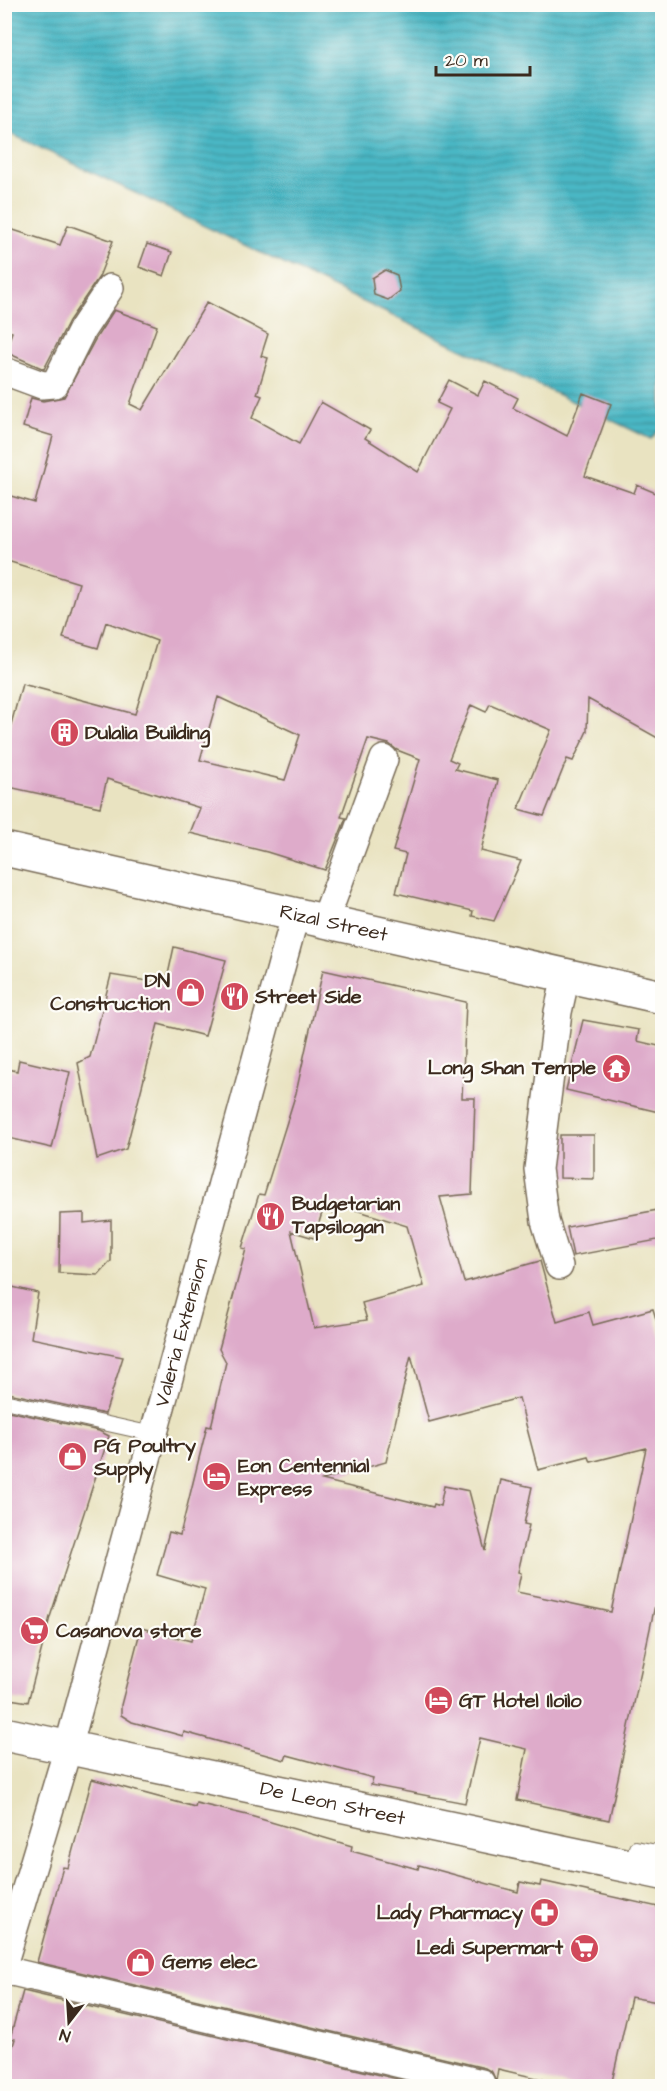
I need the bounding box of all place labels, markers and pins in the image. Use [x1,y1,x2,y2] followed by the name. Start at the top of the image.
[48,717,80,749] building icon: Dulalia Building
[85,719,211,748] place label: Dulalia Building
[50,967,170,1018] place label: DN Construction
[175,976,207,1008] shop icon: DN Construction
[218,981,250,1013] restaurant icon: Street Side
[254,983,362,1011] place label: Street Side
[601,1052,633,1084] temple icon: Long Shan Temple
[428,1054,596,1083] place label: Long Shan Temple
[291,1190,400,1242] place label: Budgetarian Tapsilogan
[255,1200,287,1232] restaurant icon: Budgetarian Tapsilogan
[93,1432,196,1484] place label: PG Poultry Supply
[57,1441,89,1473] shop icon: PG Poultry Supply
[238,1452,369,1503] place label: Eon Centennial Express
[201,1461,233,1493] hotel icon: Eon Centennial Express
[19,1615,51,1647] supermarket icon: Casanova store
[56,1617,202,1645] place label: Casanova store
[422,1685,454,1717] hotel icon: GT Hotel Iloilo
[459,1687,582,1715] place label: GT Hotel Iloilo
[528,1897,560,1929] pharmacy icon: Lady Pharmacy
[376,1899,523,1928] place label: Lady Pharmacy
[568,1932,600,1964] supermarket icon: Ledi Supermart
[416,1934,564,1962] place label: Ledi Supermart
[125,1946,157,1978] shop icon: Gems elec
[162,1948,258,1976] place label: Gems elec

